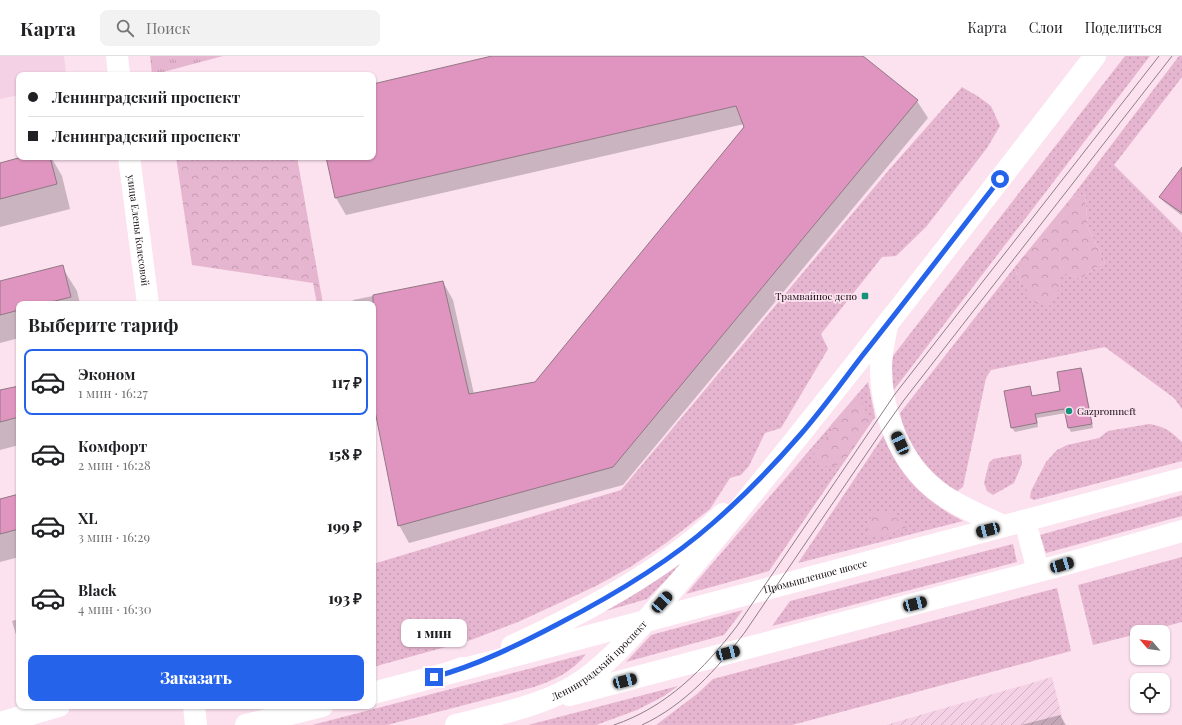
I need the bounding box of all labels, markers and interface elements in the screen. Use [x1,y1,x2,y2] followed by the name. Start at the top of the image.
[100,10,380,46] search box
[20,15,76,41] text: Карта
[114,17,136,39] icon: search
[146,18,190,38] text: Поиск
[967,18,1007,37] text: Карта
[1029,18,1063,37] text: Слои
[1085,18,1162,37] text: Поделиться
[52,87,240,107] text: Ленинградский проспект
[52,126,240,146] text: Ленинградский проспект
[991,170,1009,188] route start
[124,173,153,287] street label: улица Елены Колесовой
[775,289,858,303] place label: Трамвайное депо
[860,291,870,301] marker: Трамвайное депо
[28,313,178,337] text: Выберите тариф
[30,364,66,400] icon: car
[78,364,135,384] text: Эконом
[331,372,362,392] text: 117 ₽
[78,384,148,401] text: 1 мин · 16:27
[1077,404,1136,418] place label: Gazpromneft
[1064,406,1074,416] marker: Gazpromneft
[889,430,911,456] car
[30,436,66,472] icon: car
[78,436,147,456] text: Комфорт
[328,444,362,464] text: 158 ₽
[78,456,151,473] text: 2 мин · 16:28
[30,508,66,544] icon: car
[78,508,98,528] text: XL
[327,516,362,536] text: 199 ₽
[975,521,1001,539] car
[78,528,150,545] text: 3 мин · 16:29
[762,556,869,596] street label: Промышленное шоссе
[1049,556,1075,574] car
[30,580,66,616] icon: car
[78,580,117,600] text: Black
[328,588,362,608] text: 193 ₽
[650,589,674,615] car
[902,595,928,613] car
[78,600,152,617] text: 4 мин · 16:30
[548,617,650,704] street label: Ленинградский проспект
[401,619,467,647] callout: 1 мин
[417,624,451,641] text: 1 мин
[1130,625,1170,665] north arrow
[1130,625,1170,713] map controls
[715,644,741,662] car
[28,655,364,701] button: Заказать
[425,668,443,686] route end
[612,672,638,690] car
[1130,673,1170,713] button: locate

